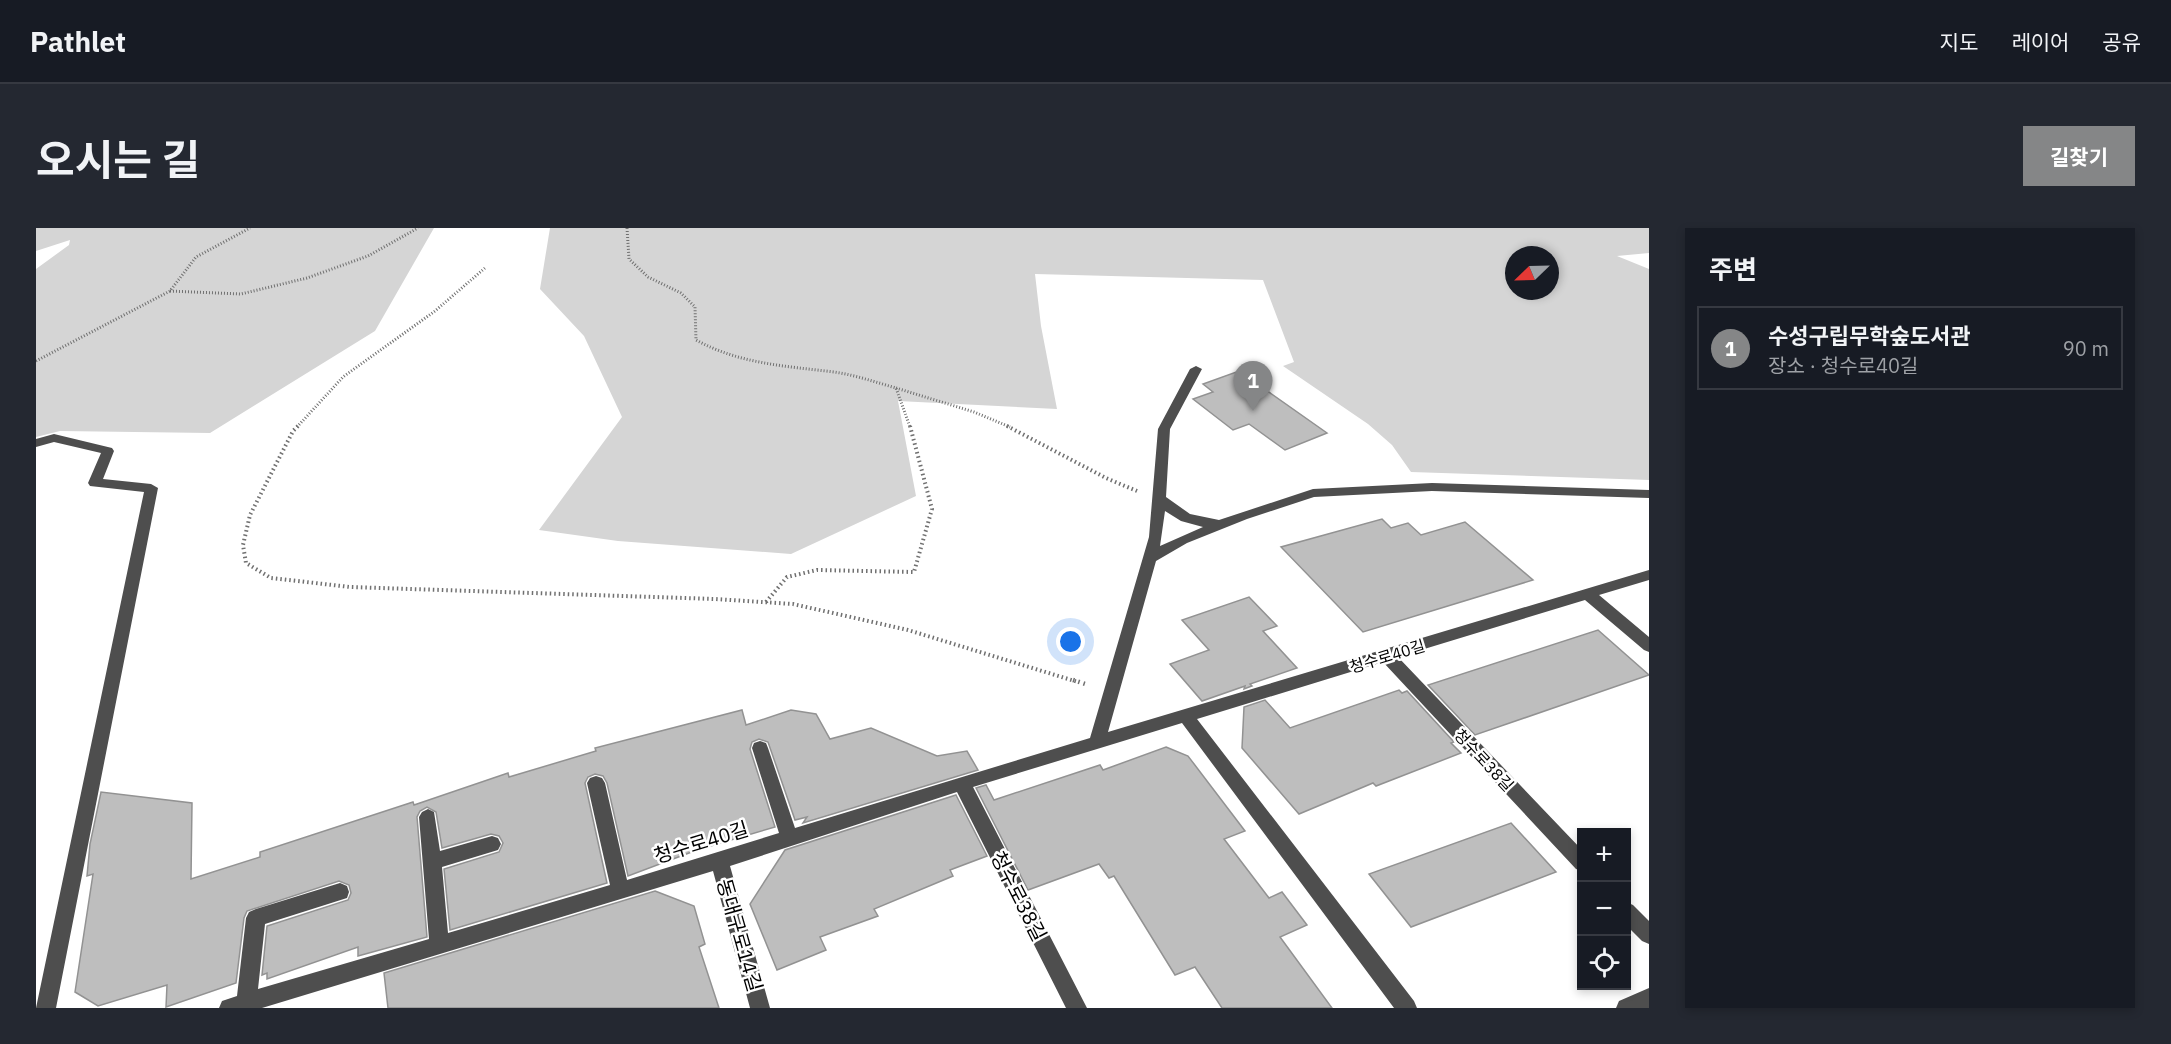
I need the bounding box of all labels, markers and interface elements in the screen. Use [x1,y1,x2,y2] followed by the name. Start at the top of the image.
[30,23,126,60] text: Pathlet
[1940,28,1978,56] text: 지도
[2011,28,2069,56] text: 레이어
[2102,28,2141,56] text: 공유
[2023,126,2135,186] button: 길찾기
[36,132,200,187] text: 오시는 길
[1505,246,1559,300] north arrow
[1709,252,1757,286] text: 주변
[1768,321,1970,350] text: 수성구립무학숲도서관
[1725,335,1737,362] text: 1
[2063,335,2109,362] text: 90 m
[1768,352,1918,379] text: 장소 · 청수로40길
[1234,362,1272,411] pin: 1
[1056,627,1085,656] your location
[1347,635,1427,677] street label: 청수로40길
[1450,725,1518,795] street label: 청수로38길
[650,815,752,869] street label: 청수로40길
[1577,828,1631,990] map controls
[1577,828,1631,882] button: +
[985,846,1053,946] street label: 청수로38길
[711,876,769,994] street label: 동대구로14길
[1577,882,1631,936] button: −
[1577,936,1631,990] button: locate

